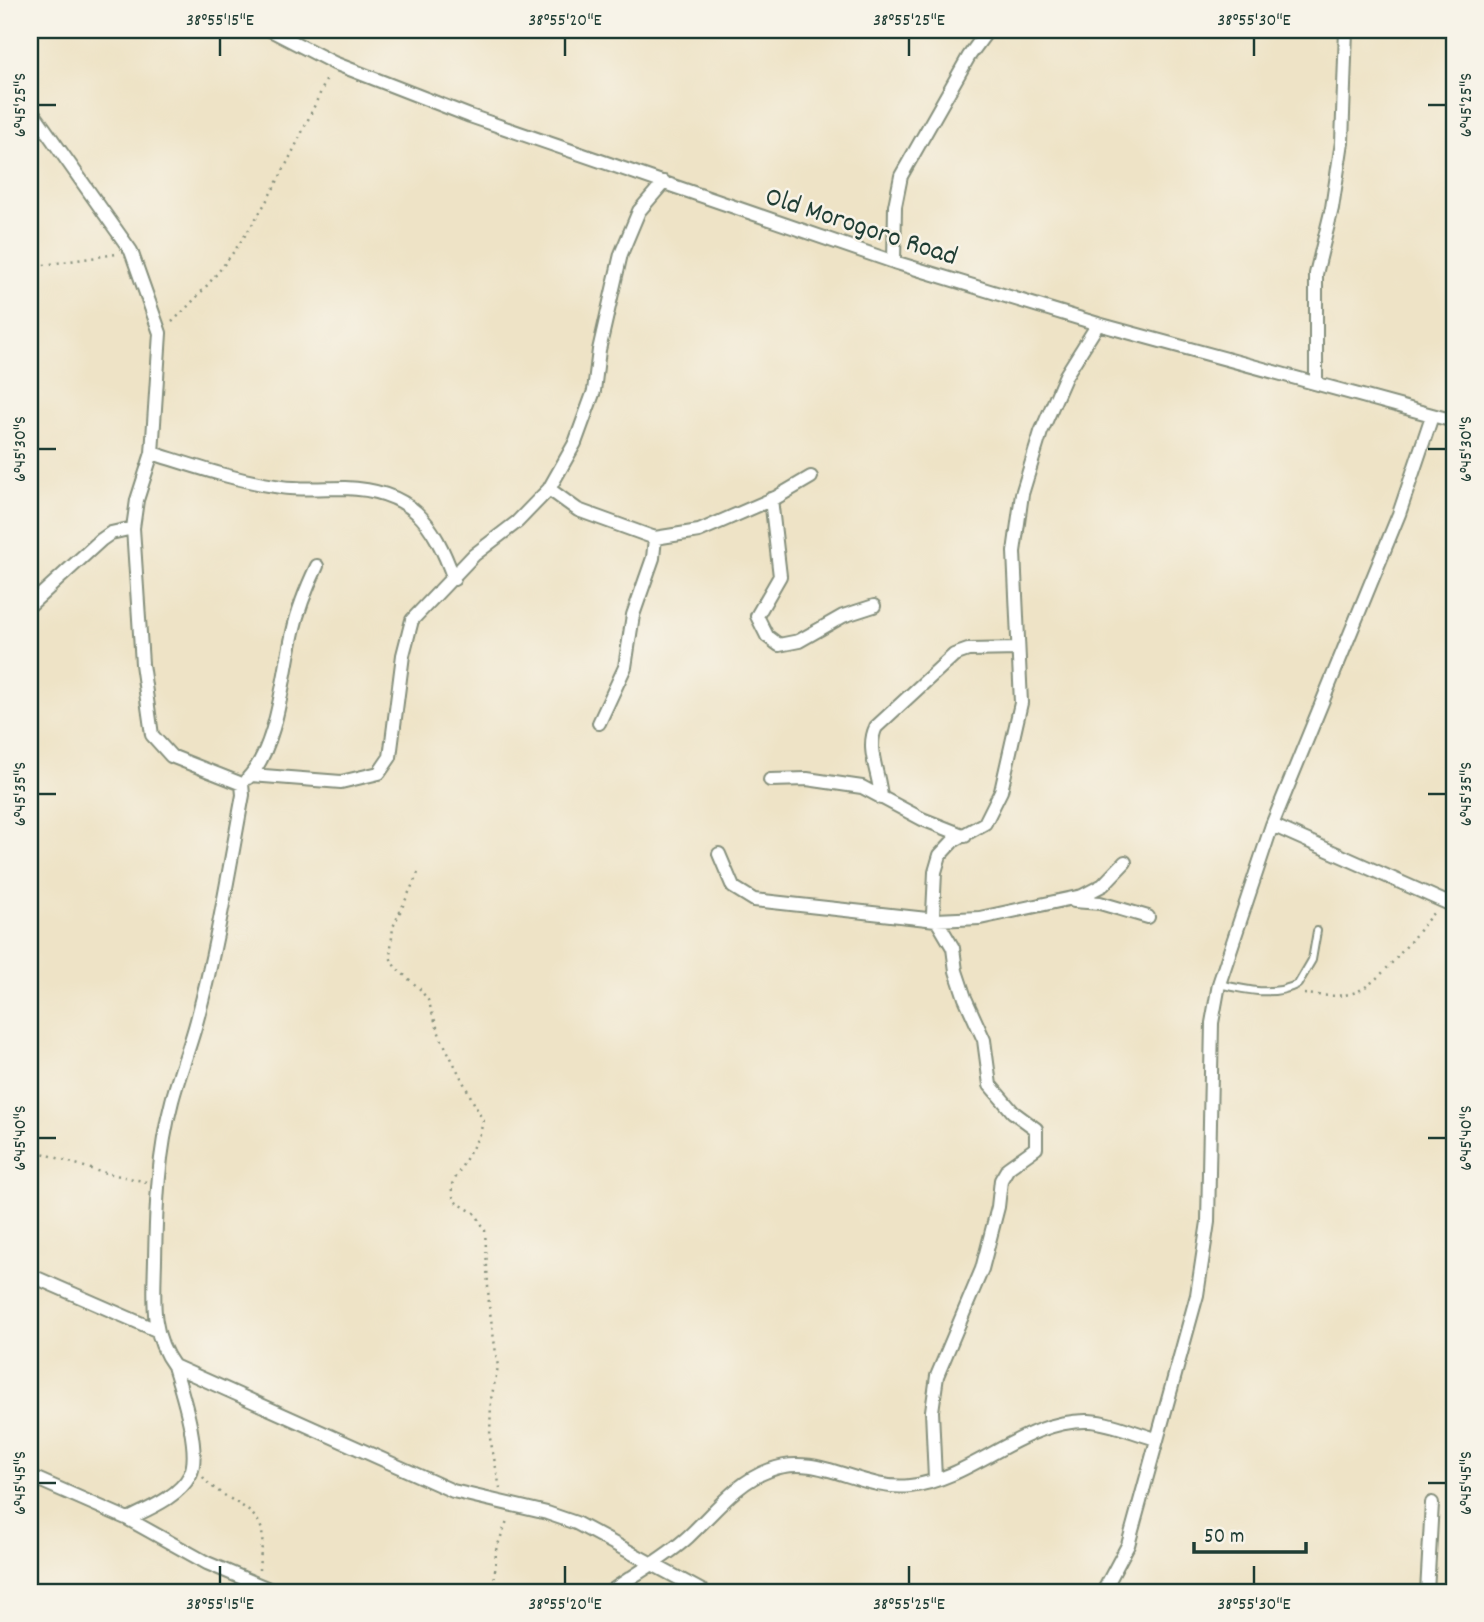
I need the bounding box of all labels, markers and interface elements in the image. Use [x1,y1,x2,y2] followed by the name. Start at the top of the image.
[186,9,254,34] text: 38°55'15"E
[528,9,602,34] text: 38°55'20"E
[873,9,945,34] text: 38°55'25"E
[1217,9,1291,34] text: 38°55'30"E
[9,73,34,137] text: 6°45'25"S
[1455,73,1480,137] text: 6°45'25"S
[759,179,962,279] street label: Old Morogoro Road
[9,416,34,482] text: 6°45'30"S
[1455,416,1480,482] text: 6°45'30"S
[9,762,34,826] text: 6°45'35"S
[1455,762,1480,826] text: 6°45'35"S
[9,1105,34,1171] text: 6°45'40"S
[1455,1105,1480,1171] text: 6°45'40"S
[9,1451,34,1515] text: 6°45'45"S
[1455,1451,1480,1515] text: 6°45'45"S
[1194,1510,1306,1554] scale bar
[1204,1523,1244,1553] text: 50 m
[186,1593,254,1618] text: 38°55'15"E
[528,1593,602,1618] text: 38°55'20"E
[873,1593,945,1618] text: 38°55'25"E
[1217,1593,1291,1618] text: 38°55'30"E

